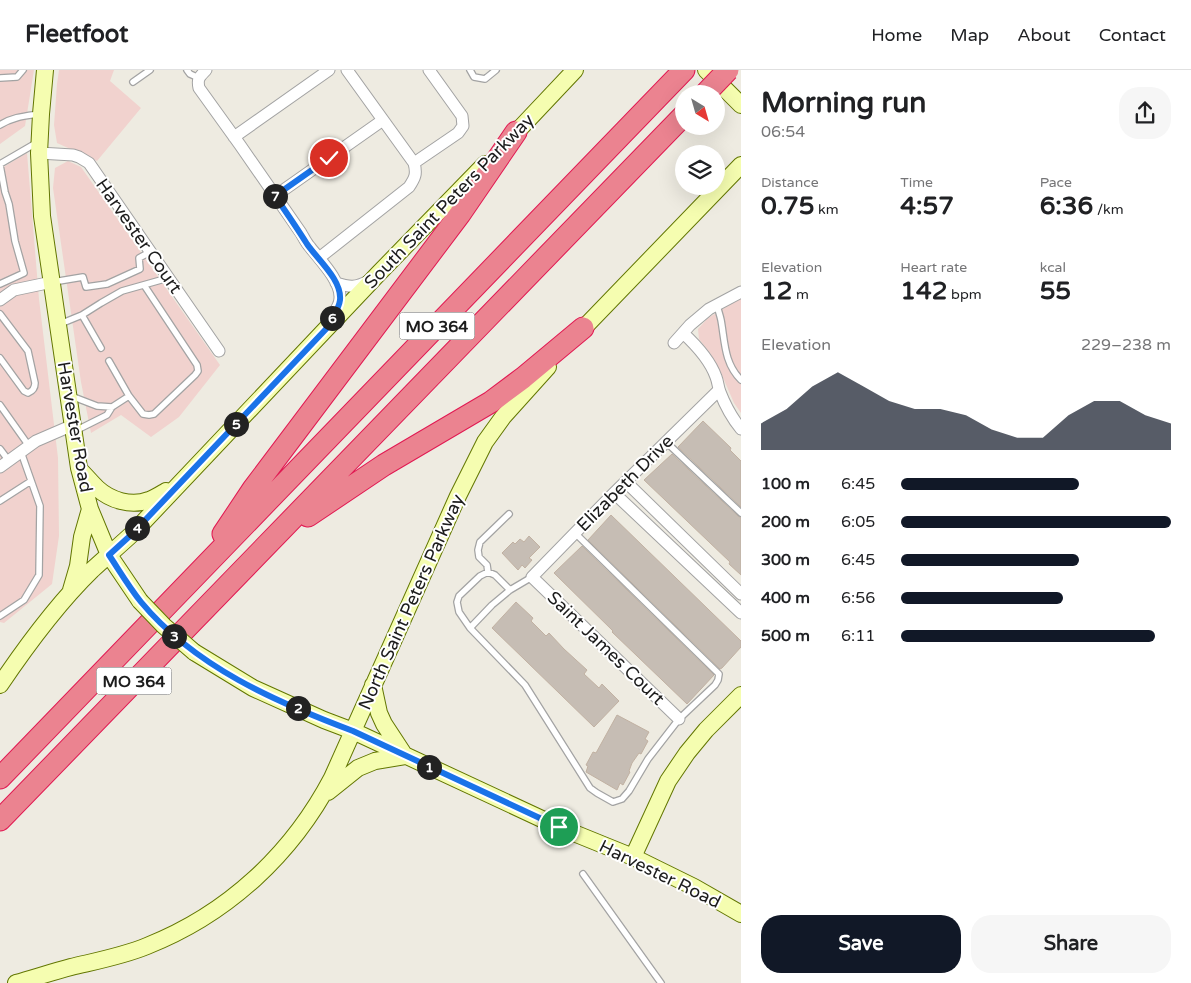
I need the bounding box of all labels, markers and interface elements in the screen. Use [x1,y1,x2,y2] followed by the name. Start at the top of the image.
[25,20,128,49] text: Fleetfoot
[871,24,922,46] text: Home
[950,24,989,46] text: Map
[1017,24,1071,46] text: About
[1099,24,1166,46] text: Contact
[675,85,725,135] north arrow
[675,85,725,195] map controls
[761,86,926,120] text: Morning run
[1119,87,1171,139] button: share
[359,109,539,293] street label: South Saint Peters Parkway
[761,122,805,142] text: 06:54
[308,137,350,179] pin
[315,144,343,172] icon: check
[675,145,725,195] button: layers
[91,174,187,298] street label: Harvester Court
[761,174,819,191] text: Distance
[900,174,933,191] text: Time
[1040,174,1072,191] text: Pace
[262,184,288,208] pin: 7
[271,188,280,205] text: 7
[761,191,814,221] text: 0.75
[900,191,954,221] text: 4:57
[1040,191,1093,221] text: 6:36
[814,201,838,218] text: km
[1093,201,1124,218] text: /km
[761,259,822,276] text: Elevation
[900,259,967,276] text: Heart rate
[1040,259,1066,276] text: kcal
[761,276,792,306] text: 12
[900,276,947,306] text: 142
[1040,276,1071,306] text: 55
[792,286,809,303] text: m
[947,286,982,303] text: bpm
[320,306,344,330] pin: 6
[328,310,337,327] text: 6
[400,312,474,340] road number: MO 364
[761,335,831,355] text: Elevation
[1081,335,1171,355] text: 229–238 m
[53,360,97,494] street label: Harvester Road
[224,412,248,436] pin: 5
[232,416,241,433] text: 5
[572,430,678,536] street label: Elizabeth Drive
[761,474,810,494] text: 100 m
[841,474,875,494] text: 6:45
[353,490,469,713] street label: North Saint Peters Parkway
[761,512,810,532] text: 200 m
[841,512,875,532] text: 6:05
[124,516,150,540] pin: 4
[133,520,142,537] text: 4
[761,550,810,570] text: 300 m
[841,550,875,570] text: 6:45
[543,586,669,710] street label: Saint James Court
[761,588,810,608] text: 400 m
[841,588,875,608] text: 6:56
[162,624,186,648] pin: 3
[761,626,810,646] text: 500 m
[841,626,875,646] text: 6:11
[170,628,179,645] text: 3
[96,668,172,694] road number: MO 364
[286,696,310,720] pin: 2
[294,700,303,717] text: 2
[416,754,442,780] pin: 1
[425,759,434,776] text: 1
[538,806,580,848] pin
[545,813,573,841] icon: arrive
[596,835,724,913] street label: Harvester Road
[761,915,961,973] button: Save
[971,915,1171,973] button: Share

